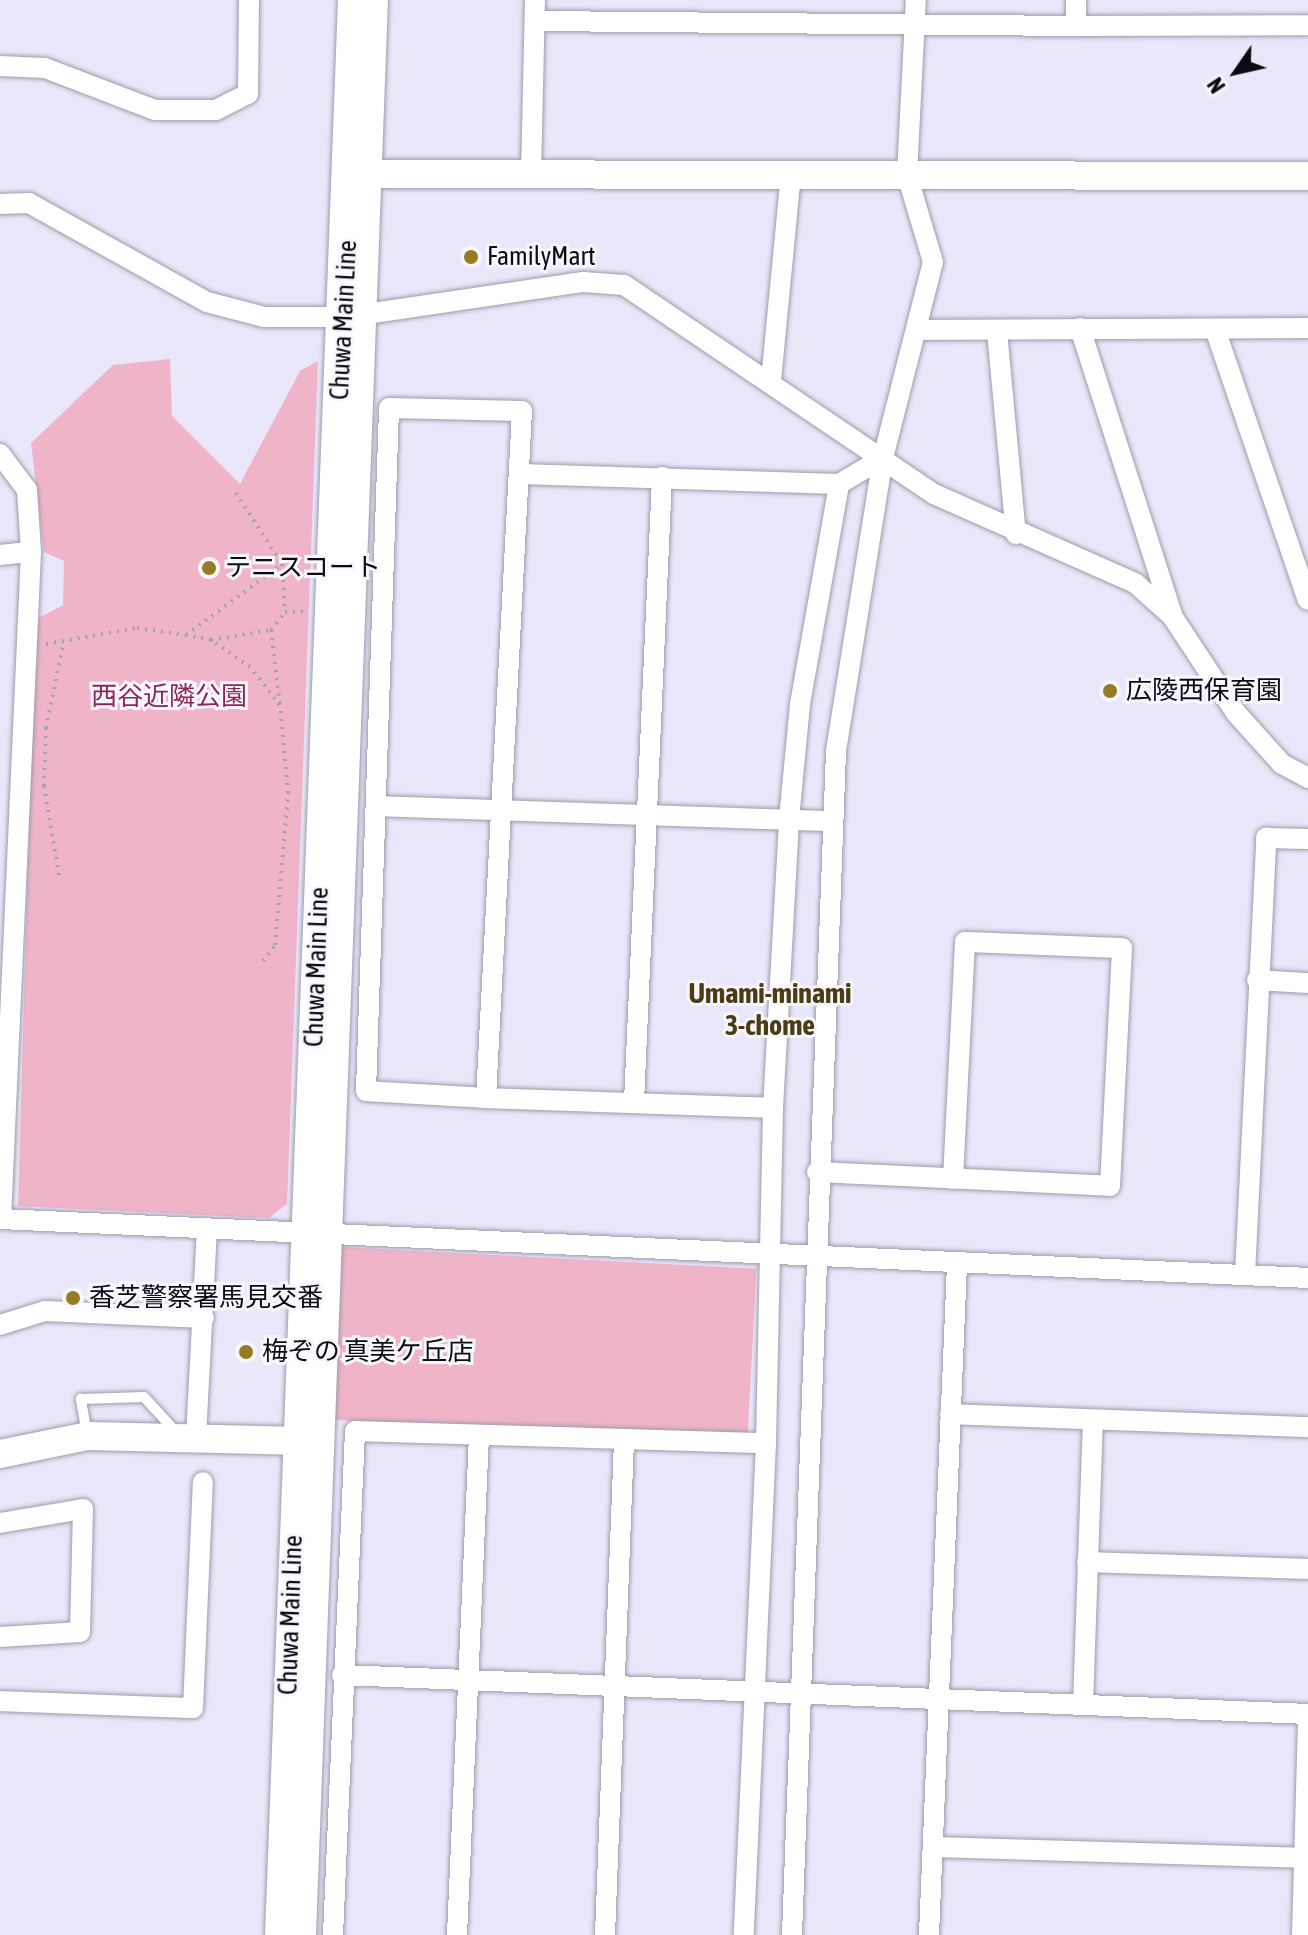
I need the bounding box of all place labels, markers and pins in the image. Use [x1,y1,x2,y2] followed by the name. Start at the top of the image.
[487,241,595,273] place label: FamilyMart
[462,248,480,266] marker: FamilyMart
[225,552,381,584] place label: テニスコート
[200,559,218,577] marker: テニスコート
[1126,675,1282,707] place label: 広陵西保育園
[1101,682,1119,700] marker: 広陵西保育園
[89,1282,323,1314] place label: 香芝警察署馬見交番
[64,1289,82,1307] marker: 香芝警察署馬見交番
[262,1336,474,1368] place label: 梅ぞの 真美ケ丘店
[237,1343,255,1361] marker: 梅ぞの 真美ケ丘店

